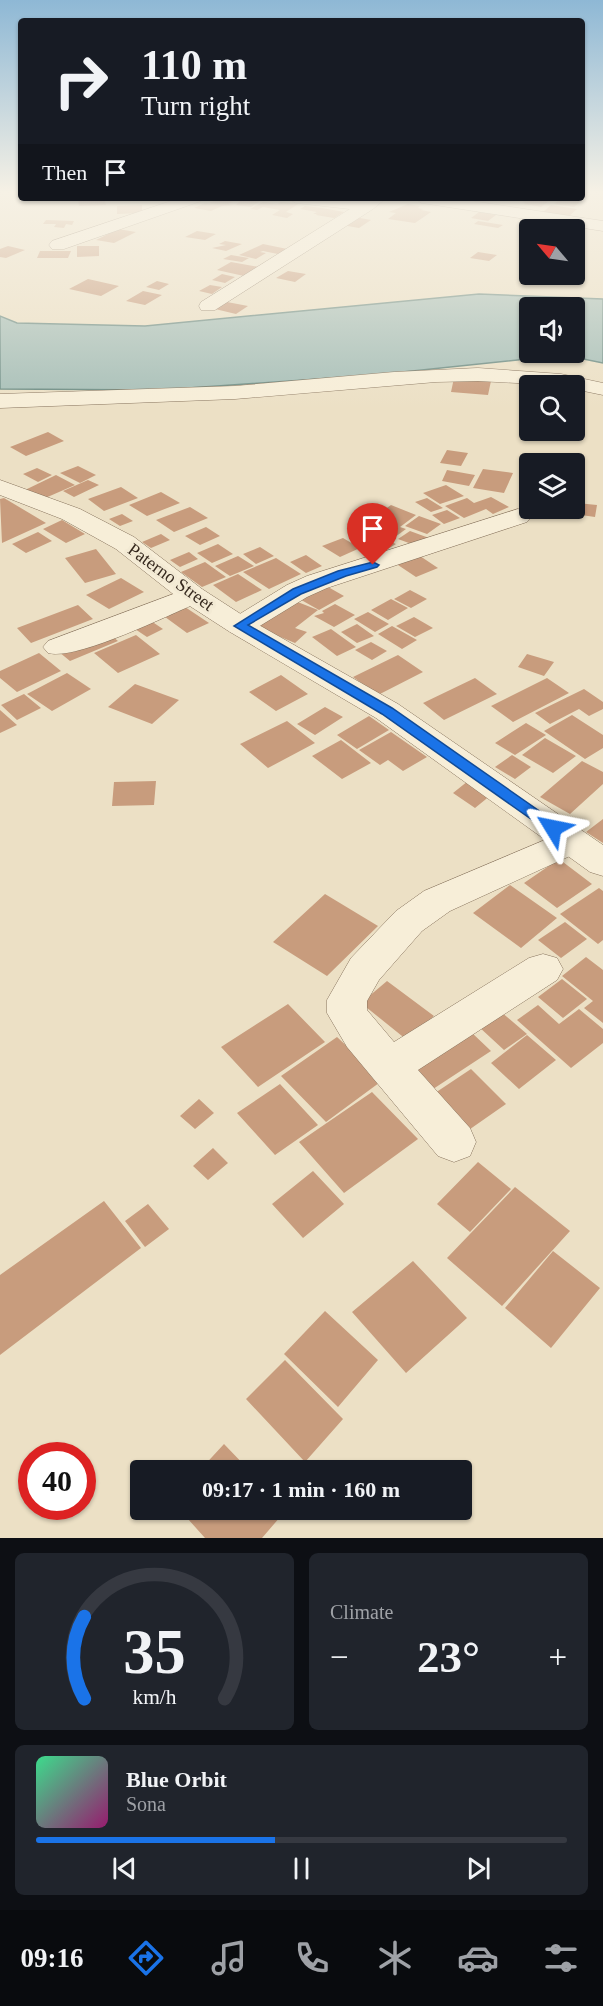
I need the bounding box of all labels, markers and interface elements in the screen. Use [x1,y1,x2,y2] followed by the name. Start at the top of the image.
[42,42,120,120] icon: right
[141,42,247,88] text: 110 m
[141,91,250,121] text: Turn right
[99,156,132,189] icon: arrive
[42,160,87,185] text: Then
[519,219,585,285] north arrow
[519,219,585,519] map controls
[519,297,585,363] button: sound
[519,375,585,441] button: search
[519,453,585,519] button: layers
[347,503,398,565] pin
[356,512,389,545] icon: arrive
[124,539,218,615] street label: Paterno Street
[521,796,585,860] position arrow
[18,1442,96,1520] speed limit sign: 40
[202,1477,400,1502] text: 09:17 · 1 min · 160 m
[330,1601,393,1623] text: Climate
[123,1617,186,1686] text: 35
[417,1632,480,1682] text: 23°
[330,1639,349,1675] text: −
[548,1639,567,1675] text: +
[132,1685,177,1709] text: km/h
[126,1767,227,1792] text: Blue Orbit
[126,1793,166,1815] text: Sona
[108,1852,141,1885] icon: previous
[285,1852,318,1885] icon: pause
[462,1852,495,1885] icon: next
[125,1937,167,1979] icon: directions
[208,1937,250,1979] icon: music
[291,1937,333,1979] icon: phone
[374,1937,416,1979] icon: climate
[457,1937,499,1979] icon: car
[540,1937,582,1979] icon: filters
[21,1943,84,1973] text: 09:16

